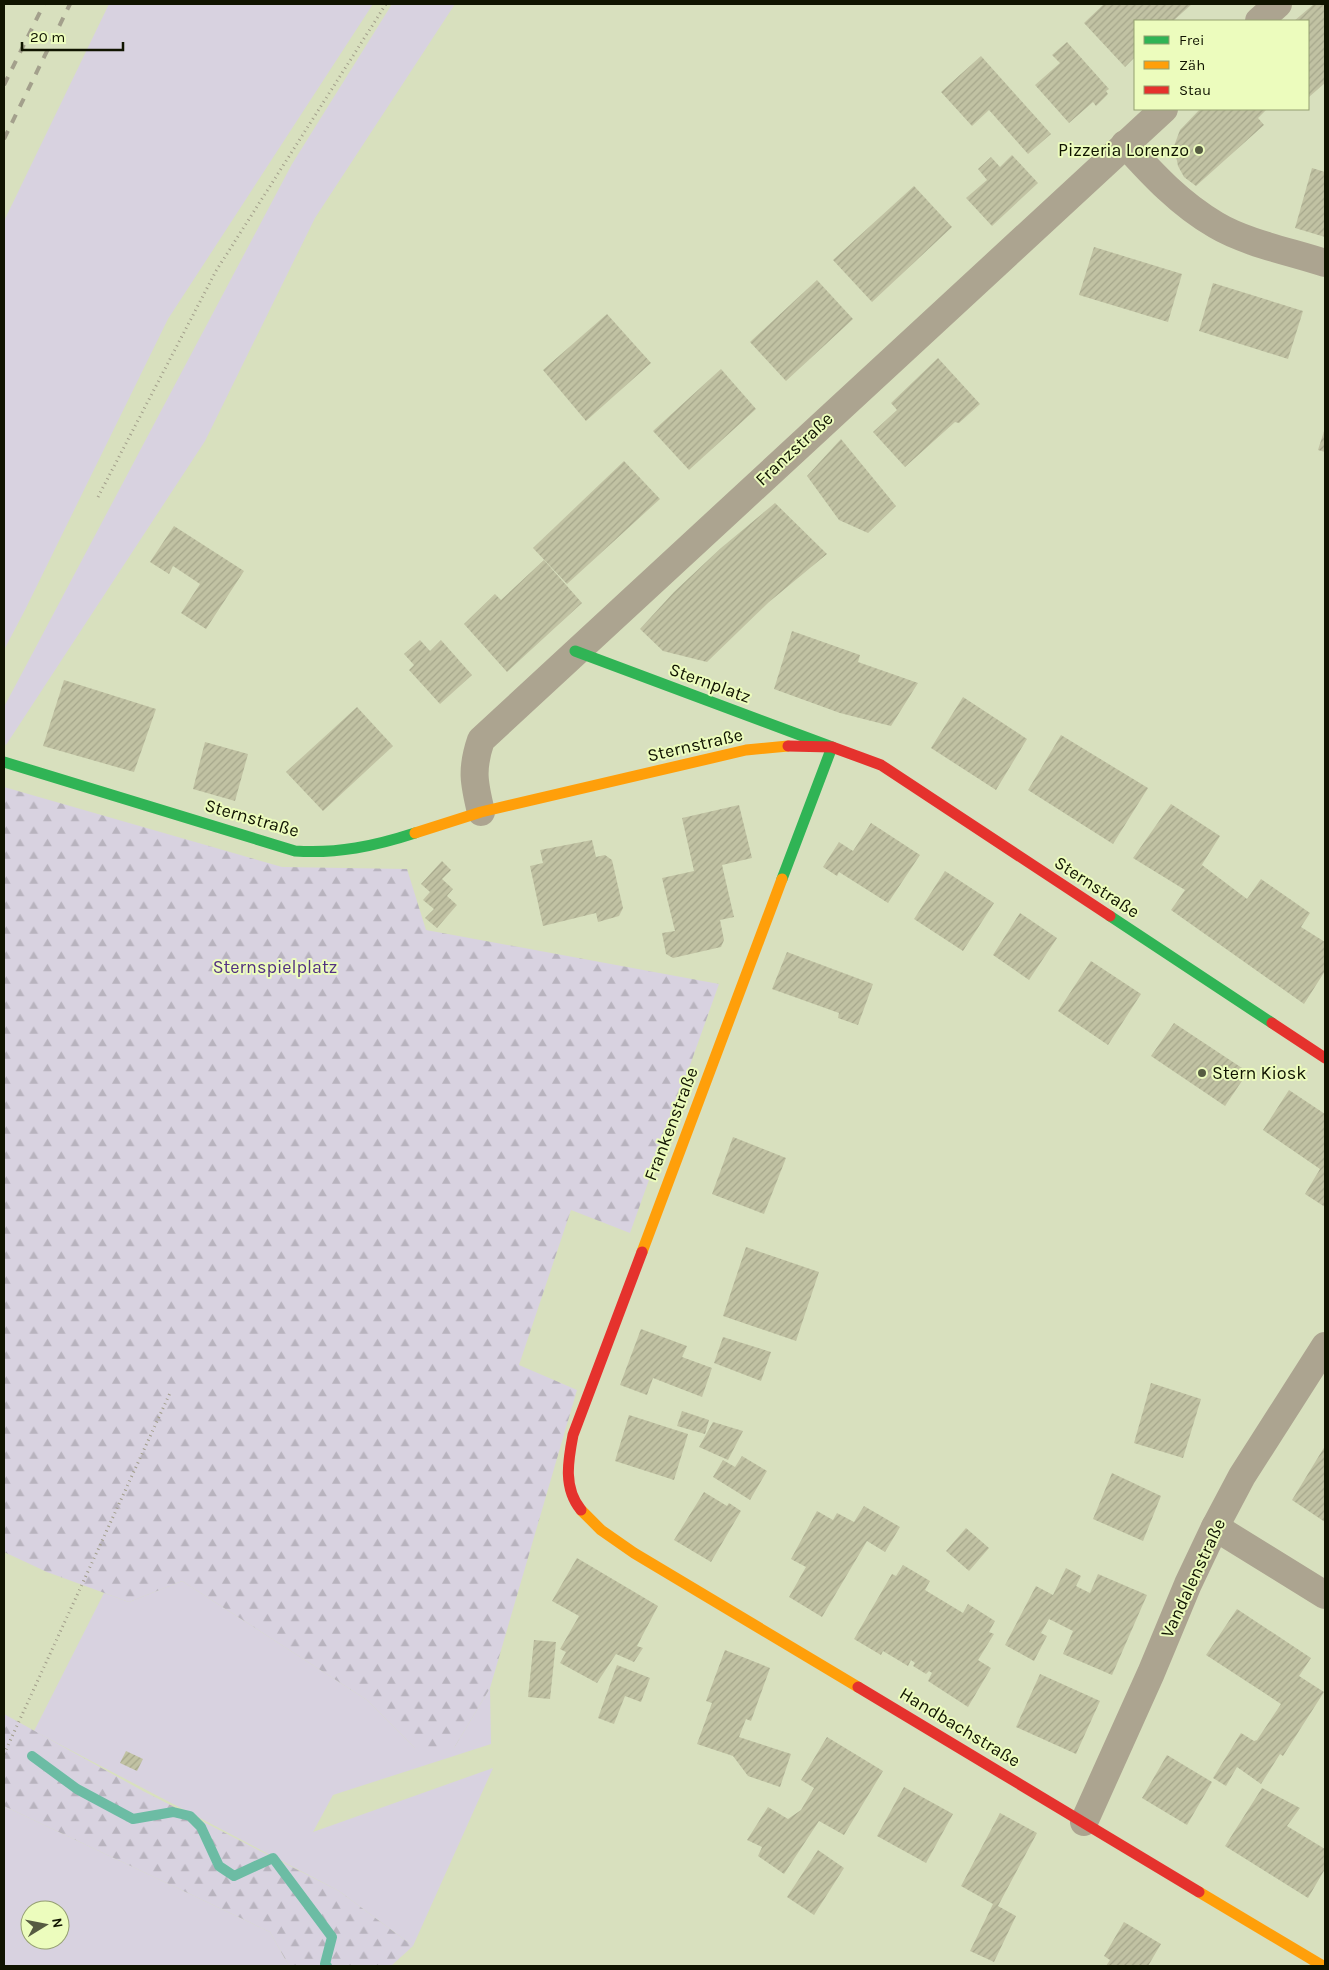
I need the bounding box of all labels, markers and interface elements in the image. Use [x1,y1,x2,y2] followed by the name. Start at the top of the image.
[22,20,124,52] scale bar
[1134,20,1309,110] legend
[30,28,65,46] text: 20 m
[1179,31,1204,49] text: Frei
[1179,56,1205,74] text: Zäh
[1179,81,1211,99] text: Stau
[1058,139,1189,161] place label: Pizzeria Lorenzo
[1193,144,1205,156] marker: Pizzeria Lorenzo
[751,407,837,491] street label: Franzstraße
[666,658,754,708] street label: Sternplatz
[645,723,745,767] street label: Sternstraße
[202,794,302,842] street label: Sternstraße
[1050,851,1144,923] street label: Sternstraße
[213,956,337,978] park label: Sternspielplatz
[1212,1062,1306,1084] place label: Stern Kiosk
[639,1064,703,1184] street label: Frankenstraße
[1196,1067,1208,1079] marker: Stern Kiosk
[1156,1515,1230,1641] street label: Vandalenstraße
[896,1682,1024,1772] street label: Handbachstraße
[20,1900,70,1950] north arrow
[48,1916,67,1929] text: N

